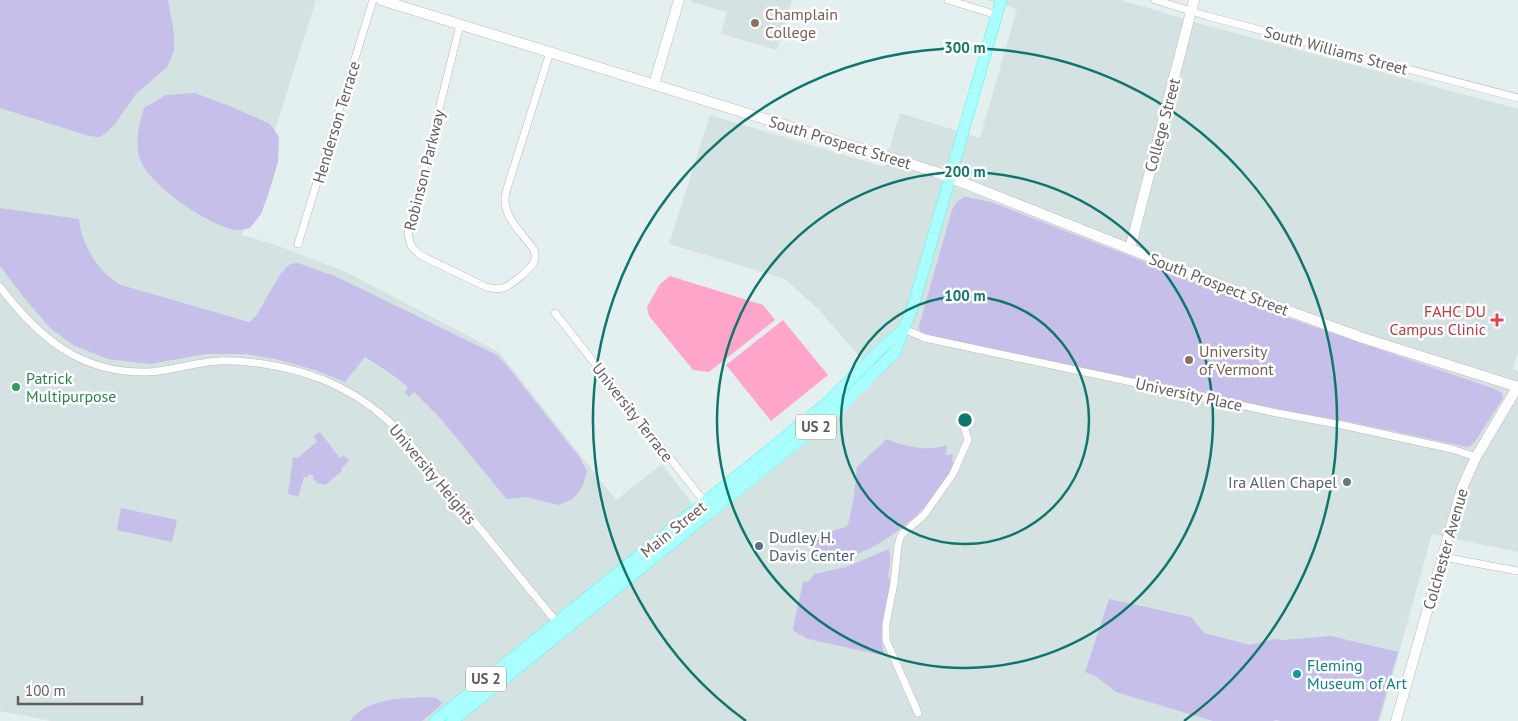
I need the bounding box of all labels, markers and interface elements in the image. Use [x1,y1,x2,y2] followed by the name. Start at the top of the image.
[765,4,838,42] place label: Champlain College
[749,17,761,29] marker: Champlain College
[1262,21,1411,79] street label: South Williams Street
[944,38,986,57] text: 300 m
[308,59,364,185] street label: Henderson Terrace
[1140,75,1184,174] street label: College Street
[399,107,449,233] street label: Robinson Parkway
[766,111,914,173] street label: South Prospect Street
[944,162,986,181] text: 200 m
[1146,248,1292,320] street label: South Prospect Street
[944,286,986,305] text: 100 m
[1390,301,1486,339] place label: FAHC DU Campus Clinic
[1490,313,1504,327] marker: FAHC DU Campus Clinic
[1199,341,1274,379] place label: University of Vermont
[1183,354,1195,366] marker: University of Vermont
[588,358,678,466] street label: University Terrace
[26,368,116,406] place label: Patrick Multipurpose
[1134,373,1244,415] street label: University Place
[10,381,22,393] marker: Patrick Multipurpose
[956,411,974,429] centre of rings
[796,414,836,440] road number: US 2
[385,420,481,528] street label: University Heights
[1228,472,1337,492] place label: Ira Allen Chapel
[1341,476,1353,488] marker: Ira Allen Chapel
[1418,486,1472,612] street label: Colchester Avenue
[636,496,710,562] street label: Main Street
[769,527,855,565] place label: Dudley H. Davis Center
[753,540,765,552] marker: Dudley H. Davis Center
[1307,655,1408,693] place label: Fleming Museum of Art
[466,666,506,692] road number: US 2
[1291,668,1303,680] marker: Fleming Museum of Art
[18,674,141,706] scale bar
[25,681,66,700] text: 100 m

